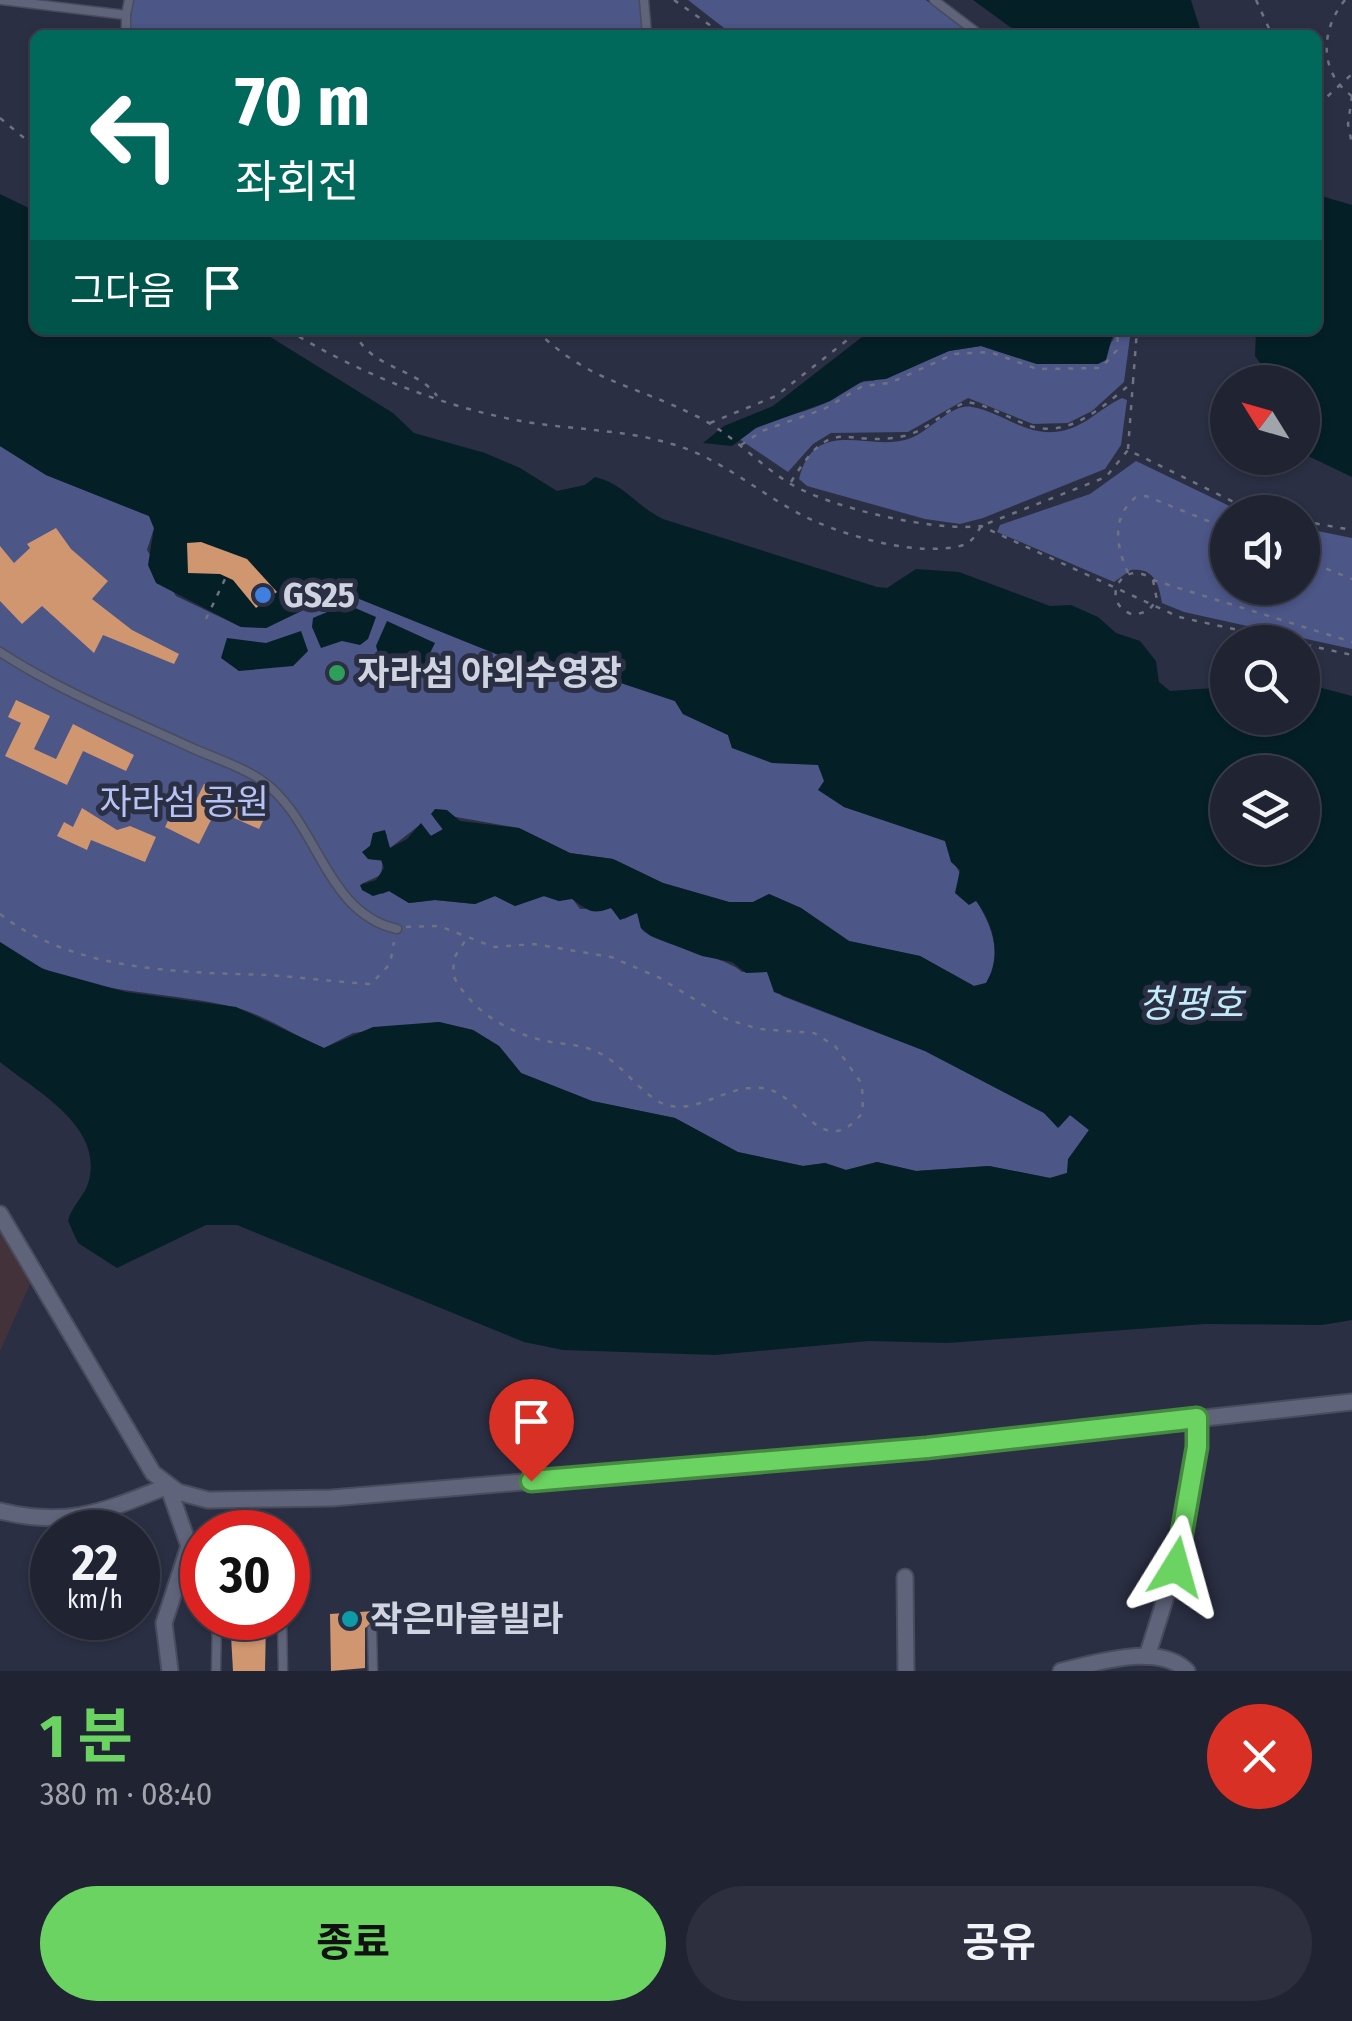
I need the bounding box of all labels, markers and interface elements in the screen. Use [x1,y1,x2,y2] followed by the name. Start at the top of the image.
[235,60,370,144] text: 70 m
[70,70,200,200] icon: left
[235,155,359,209] text: 좌회전
[195,260,250,315] icon: arrive
[70,268,175,314] text: 그다음
[1210,365,1320,475] north arrow
[1210,365,1320,865] map controls
[1210,495,1320,605] button: sound
[283,574,355,616] place label: GS25
[252,584,274,606] marker: GS25
[1210,625,1320,735] button: search
[357,652,622,694] place label: 자라섬 야외수영장
[326,662,348,684] marker: 자라섬 야외수영장
[1210,755,1320,865] button: layers
[99,781,269,823] park label: 자라섬 공원
[1139,981,1246,1027] water label: 청평호
[489,1379,574,1482] pin
[504,1394,559,1449] icon: arrive
[180,1510,310,1640] speed limit sign: 30
[1124,1515,1228,1619] position arrow
[72,1533,118,1593] text: 22
[67,1585,123,1615] text: km/h
[370,1598,563,1640] place label: 작은마을빌라
[339,1608,361,1630] marker: 작은마을빌라
[40,1701,133,1773] text: 1 분
[1207,1704,1312,1809] button: close
[40,1775,213,1813] text: 380 m · 08:40
[40,1886,666,2001] button: 종료
[686,1886,1312,2001] button: 공유

